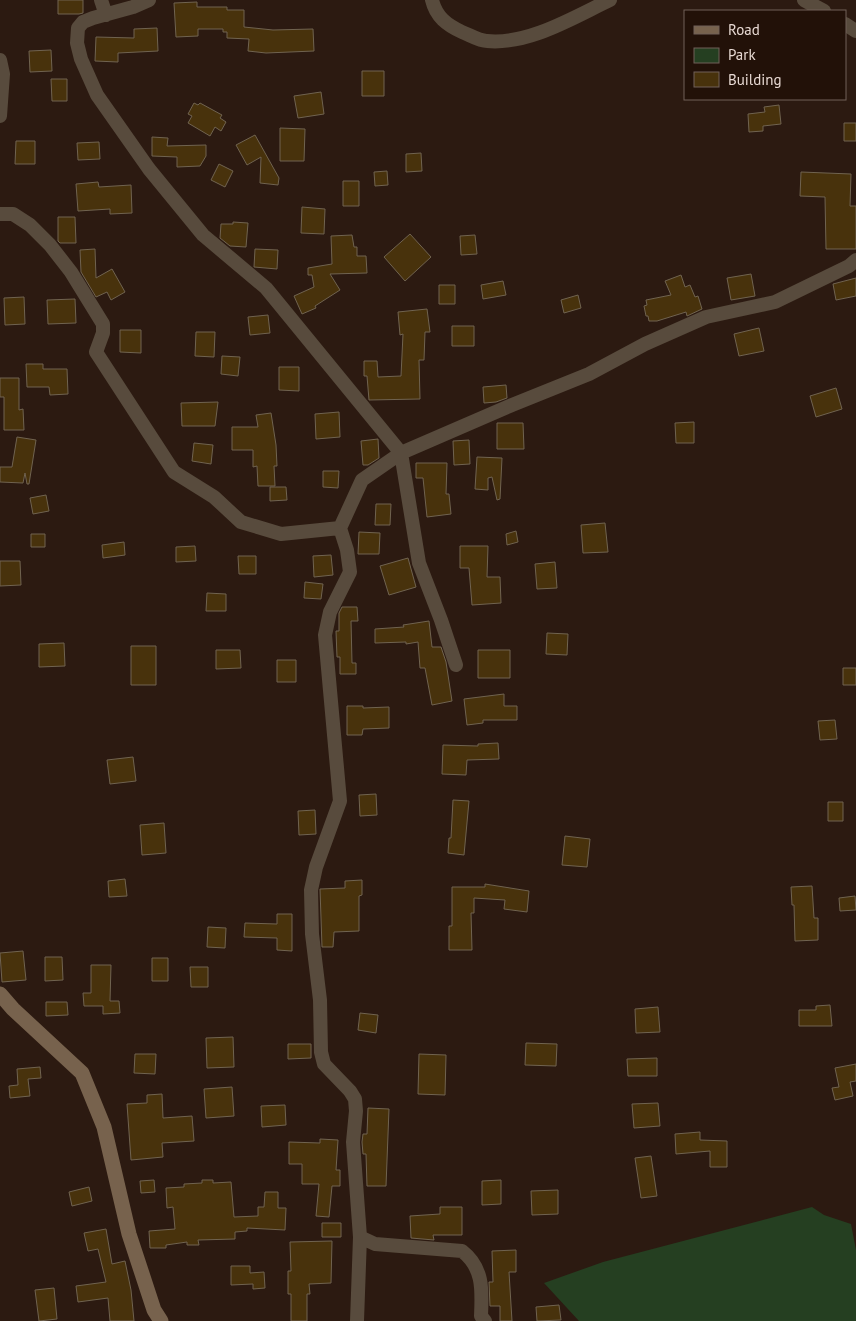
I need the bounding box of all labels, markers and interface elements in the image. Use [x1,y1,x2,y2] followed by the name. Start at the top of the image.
[684,10,846,100] legend
[728,20,760,39] text: Road
[728,45,756,64] text: Park
[728,70,782,89] text: Building

